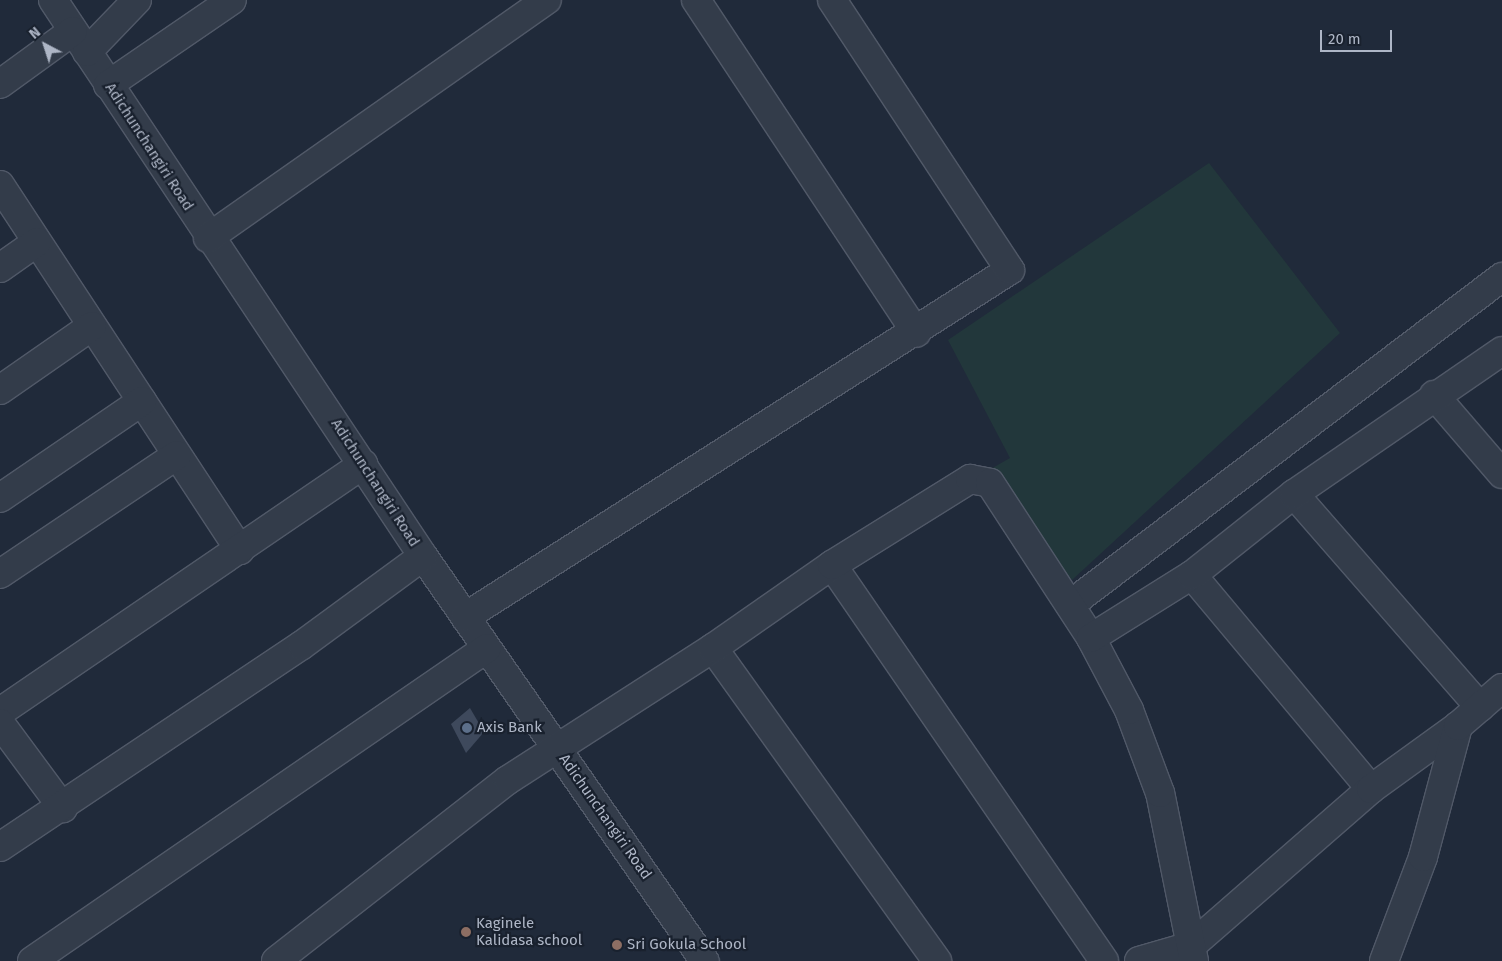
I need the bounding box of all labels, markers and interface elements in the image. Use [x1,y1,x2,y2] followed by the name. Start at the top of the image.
[20,20,70,70] north arrow
[1322,20,1394,52] scale bar
[26,24,44,43] text: N
[1328,30,1361,48] text: 20 m
[101,80,197,214] street label: Adichunchangiri Road
[327,416,423,550] street label: Adichunchangiri Road
[477,719,542,737] place label: Axis Bank
[461,722,473,734] marker: Axis Bank
[555,751,655,883] street label: Adichunchangiri Road
[476,914,582,949] place label: Kaginele Kalidasa school
[460,926,472,938] marker: Kaginele Kalidasa school
[627,936,746,954] place label: Sri Gokula School
[611,939,623,951] marker: Sri Gokula School

